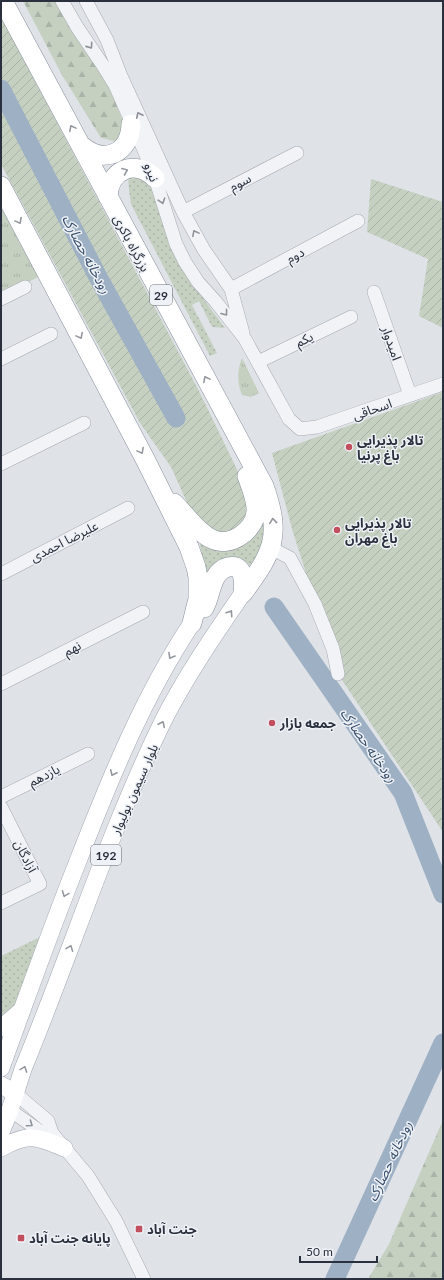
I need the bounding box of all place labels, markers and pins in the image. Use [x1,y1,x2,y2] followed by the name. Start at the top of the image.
[357,432,424,465] place label: تالار پذیرایی باغ پرنیا
[344,442,354,452] marker: تالار پذیرایی باغ پرنیا
[345,515,412,548] place label: تالار پذیرایی باغ مهران
[332,525,342,535] marker: تالار پذیرایی باغ مهران
[279,715,336,731] place label: جمعه بازار
[267,718,277,728] marker: جمعه بازار
[147,1221,197,1237] place label: جنت آباد
[134,1224,144,1234] marker: جنت آباد
[29,1230,111,1247] place label: پایانه جنت آباد
[16,1233,26,1243] marker: پایانه جنت آباد

